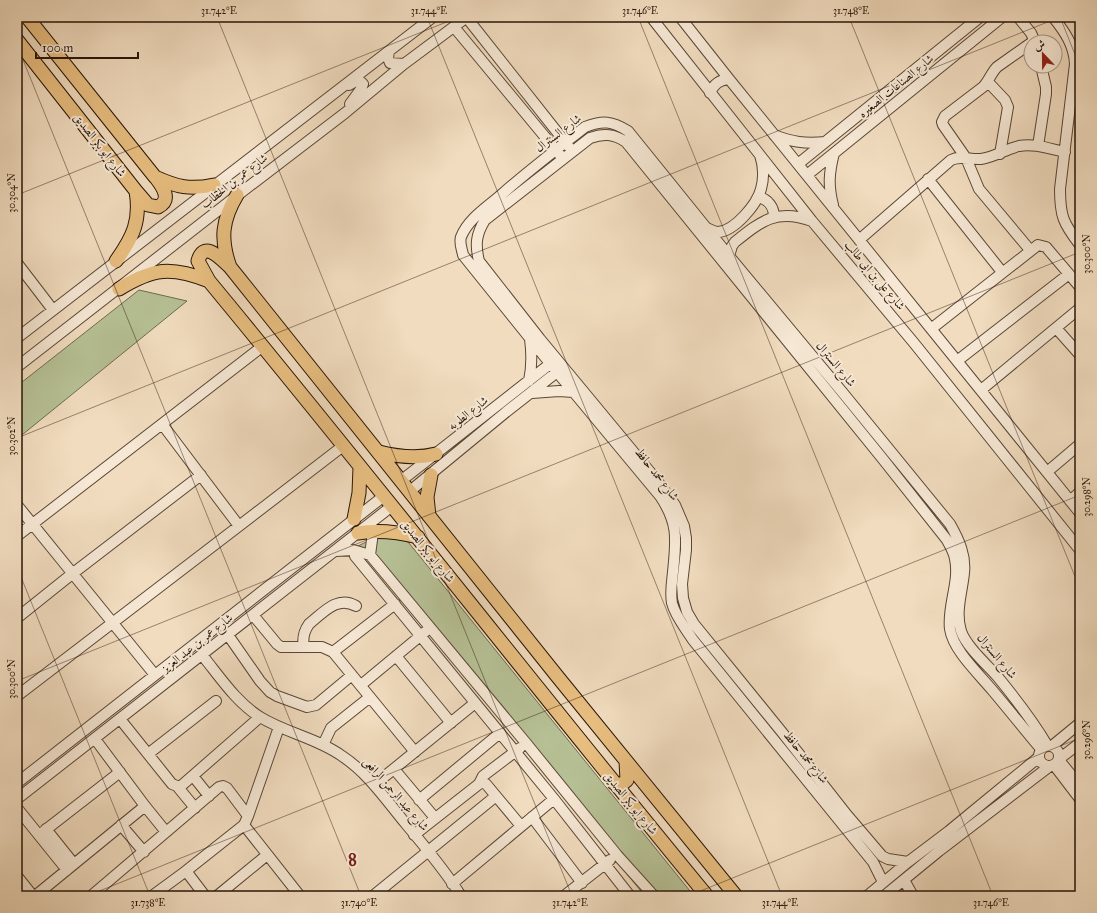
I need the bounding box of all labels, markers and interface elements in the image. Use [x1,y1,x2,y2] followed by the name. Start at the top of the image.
[201,5,237,17] text: 31.742°E
[411,5,447,17] text: 31.744°E
[622,5,658,17] text: 31.746°E
[833,5,869,17] text: 31.748°E
[36,34,138,60] scale bar
[1023,34,1063,74] north arrow
[1032,37,1047,53] text: ش
[42,41,73,55] text: 100 m
[856,51,939,124] street label: شارع الصناعات الصغيره
[68,111,129,182] street label: شارع ابو بكر الصديق
[532,111,586,158] street label: شارع السنترال
[198,151,273,215] street label: شارع عمر بن الخطاب
[6,173,18,213] text: 30.304°N
[1081,234,1093,274] text: 30.300°N
[839,237,908,315] street label: شارع على بن ابى طالب
[810,339,859,392] street label: شارع السنترال
[445,393,493,436] street label: شارع الطوبه
[6,416,18,455] text: 30.302°N
[629,445,682,506] street label: شارع محمد حافظ
[1081,477,1093,517] text: 30.298°N
[395,517,458,588] street label: شارع ابو بكر الصديق
[157,611,238,680] street label: شارع عمر بن عبد العزيز
[971,631,1020,684] street label: شارع السنترال
[6,659,18,699] text: 30.300°N
[1081,720,1093,760] text: 30.296°N
[778,728,831,789] street label: شارع محمد حافظ
[357,754,432,836] street label: شارع عبد الرحمن الرافعى
[598,769,661,840] street label: شارع ابو بكر الصديق
[348,850,358,869] district label: 8
[131,897,165,909] text: 31.738°E
[341,897,377,909] text: 31.740°E
[552,897,588,909] text: 31.742°E
[762,897,798,909] text: 31.744°E
[973,897,1009,909] text: 31.746°E

